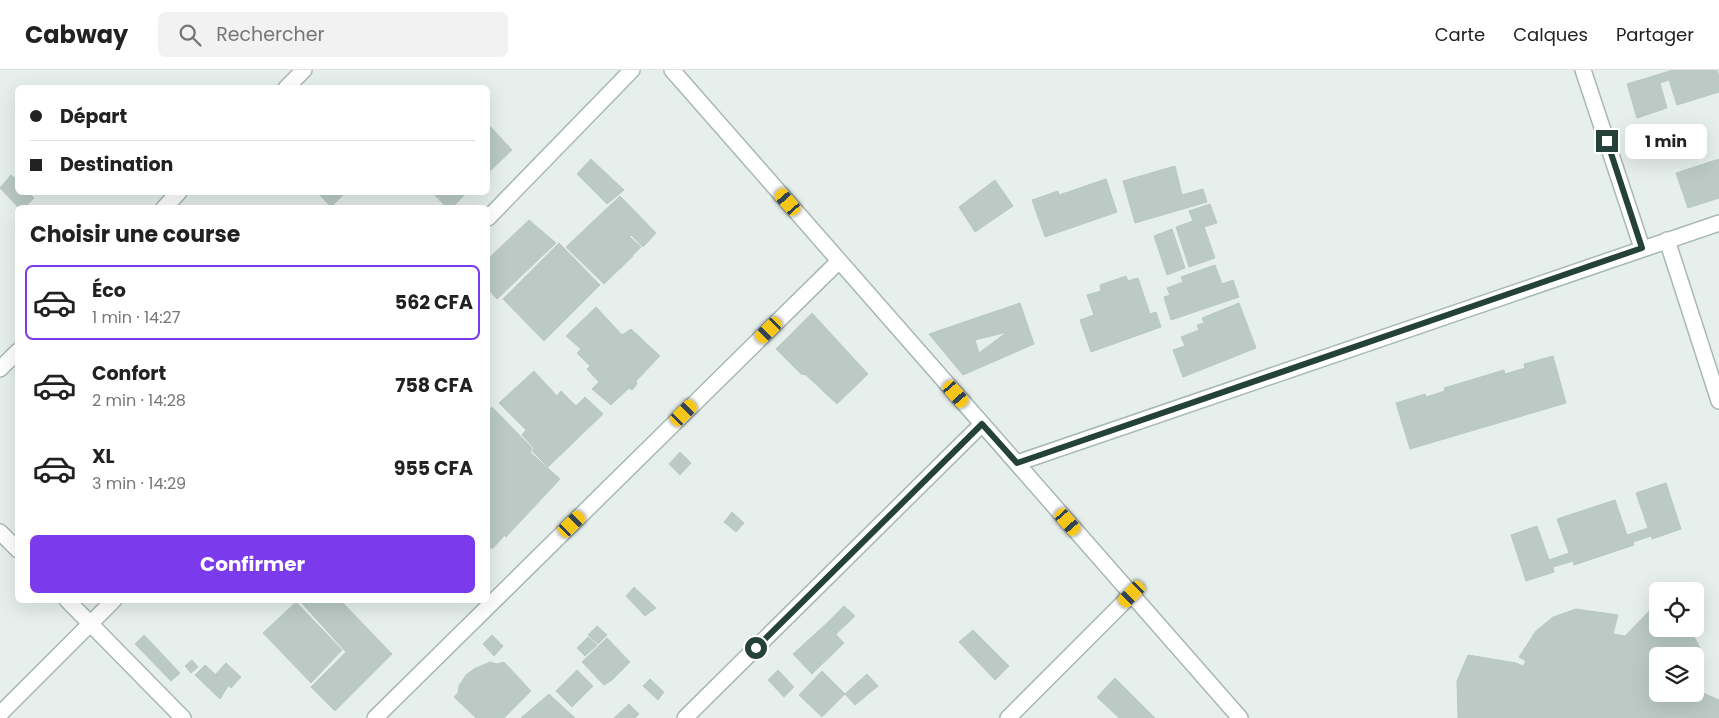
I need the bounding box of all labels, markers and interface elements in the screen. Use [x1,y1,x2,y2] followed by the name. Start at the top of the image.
[158,12,508,57] search box
[25,18,128,51] text: Cabway
[176,21,204,49] icon: search
[216,21,325,48] text: Rechercher
[1435,22,1485,47] text: Carte
[1513,22,1588,47] text: Calques
[1616,22,1694,47] text: Partager
[60,103,127,130] text: Départ
[1624,124,1707,158] callout: 1 min
[1596,130,1618,152] route end
[1645,130,1687,153] text: 1 min
[60,151,173,178] text: Destination
[772,186,803,218] car
[30,219,240,250] text: Choisir une course
[92,277,126,304] text: Éco
[32,280,77,325] icon: car
[395,289,473,316] text: 562 CFA
[92,306,181,329] text: 1 min · 14:27
[752,314,785,346] car
[92,360,166,387] text: Confort
[32,363,77,408] icon: car
[395,372,473,399] text: 758 CFA
[940,378,971,410] car
[92,389,186,412] text: 2 min · 14:28
[668,397,699,429] car
[92,443,115,470] text: XL
[32,446,77,491] icon: car
[394,455,473,482] text: 955 CFA
[92,472,186,495] text: 3 min · 14:29
[1052,506,1083,538] car
[555,508,588,540] car
[30,535,475,593] button: Confirmer
[1116,578,1147,610] car
[1649,582,1704,702] map controls
[1649,582,1704,637] button: locate
[745,637,767,659] route start
[1649,647,1704,702] button: layers

